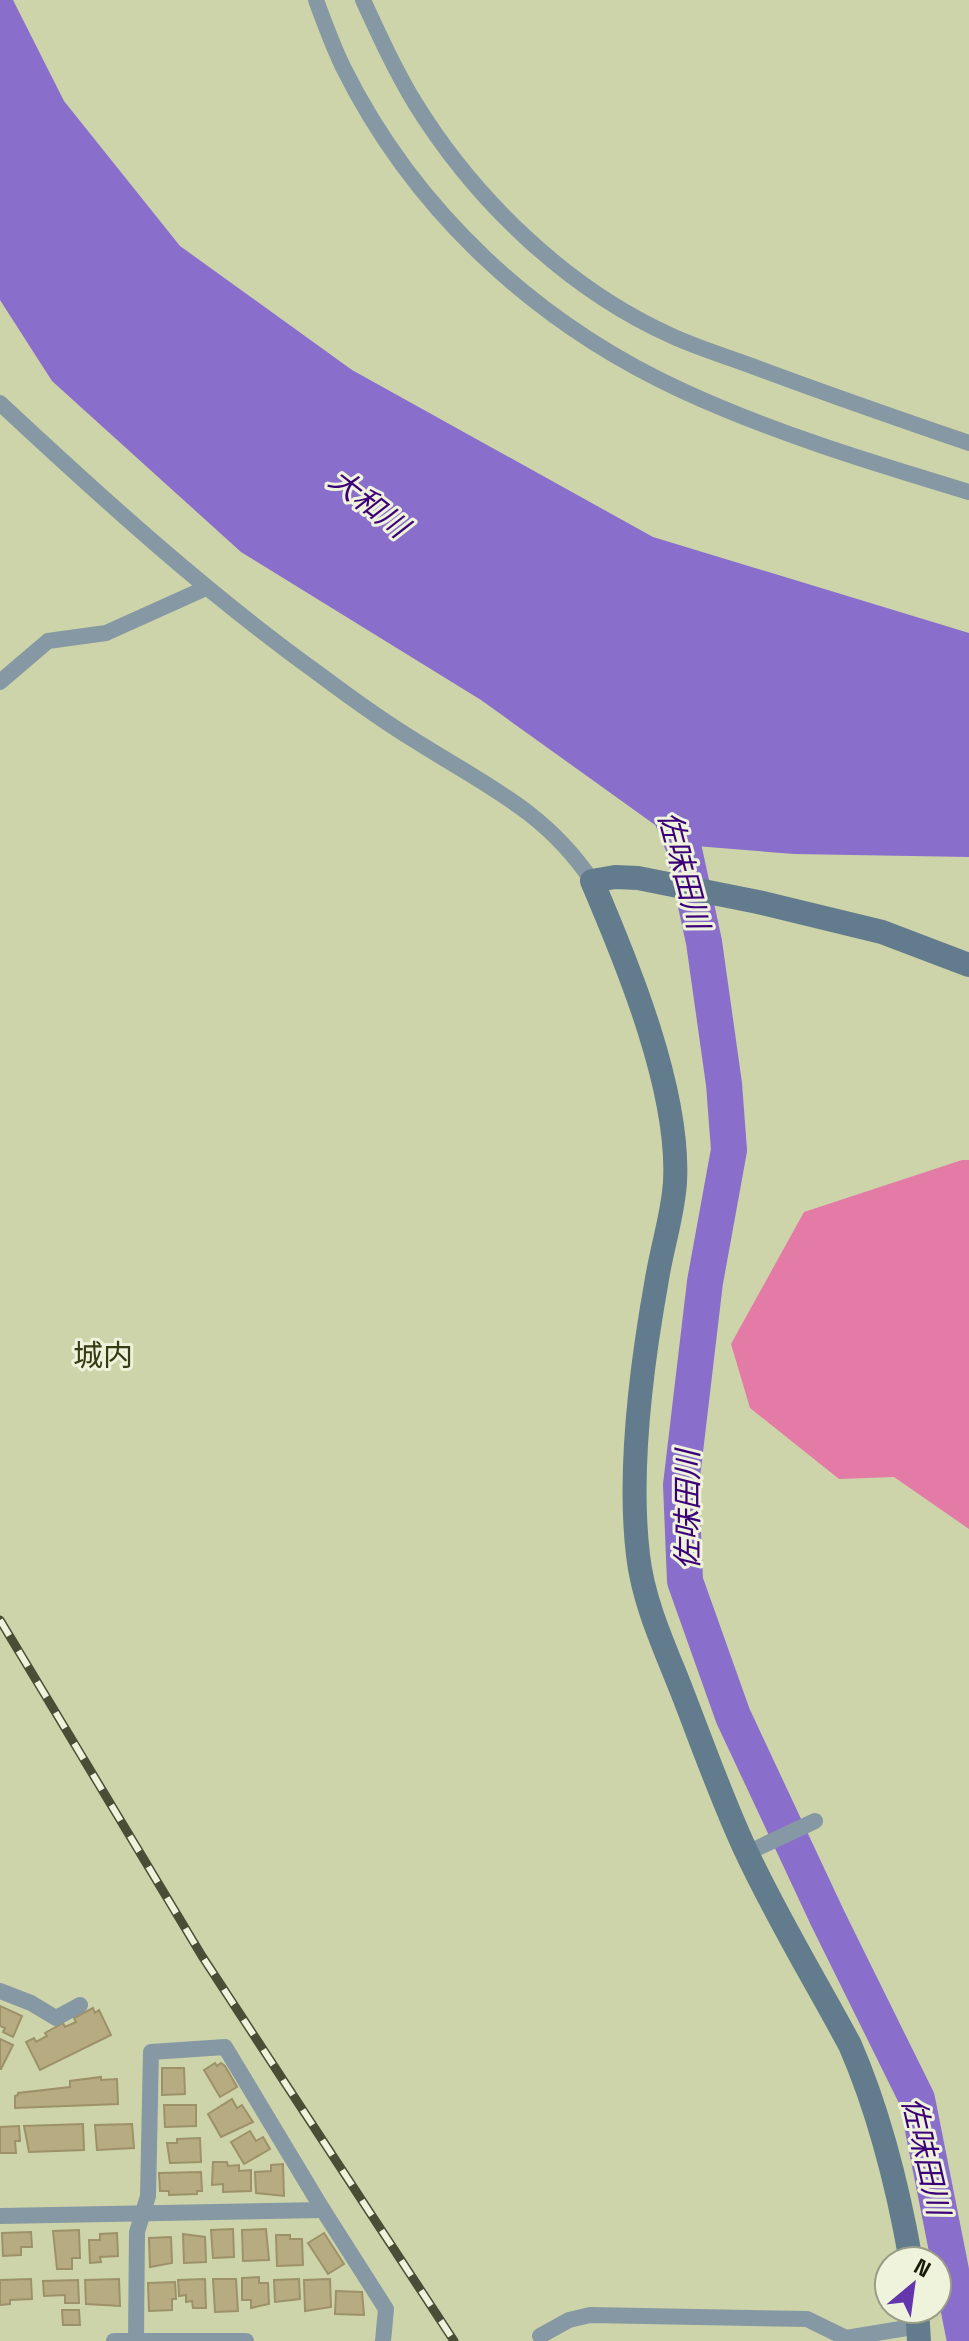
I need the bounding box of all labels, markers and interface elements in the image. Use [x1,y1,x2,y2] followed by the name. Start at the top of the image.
[322,460,419,548] water label: 大和川
[650,807,719,936] water label: 佐味田川
[73,1336,133,1375] district label: 城内
[668,1447,707,1570] water label: 佐味田川
[894,2093,959,2222] water label: 佐味田川
[873,2245,953,2325] north arrow
[909,2252,936,2283] text: N

